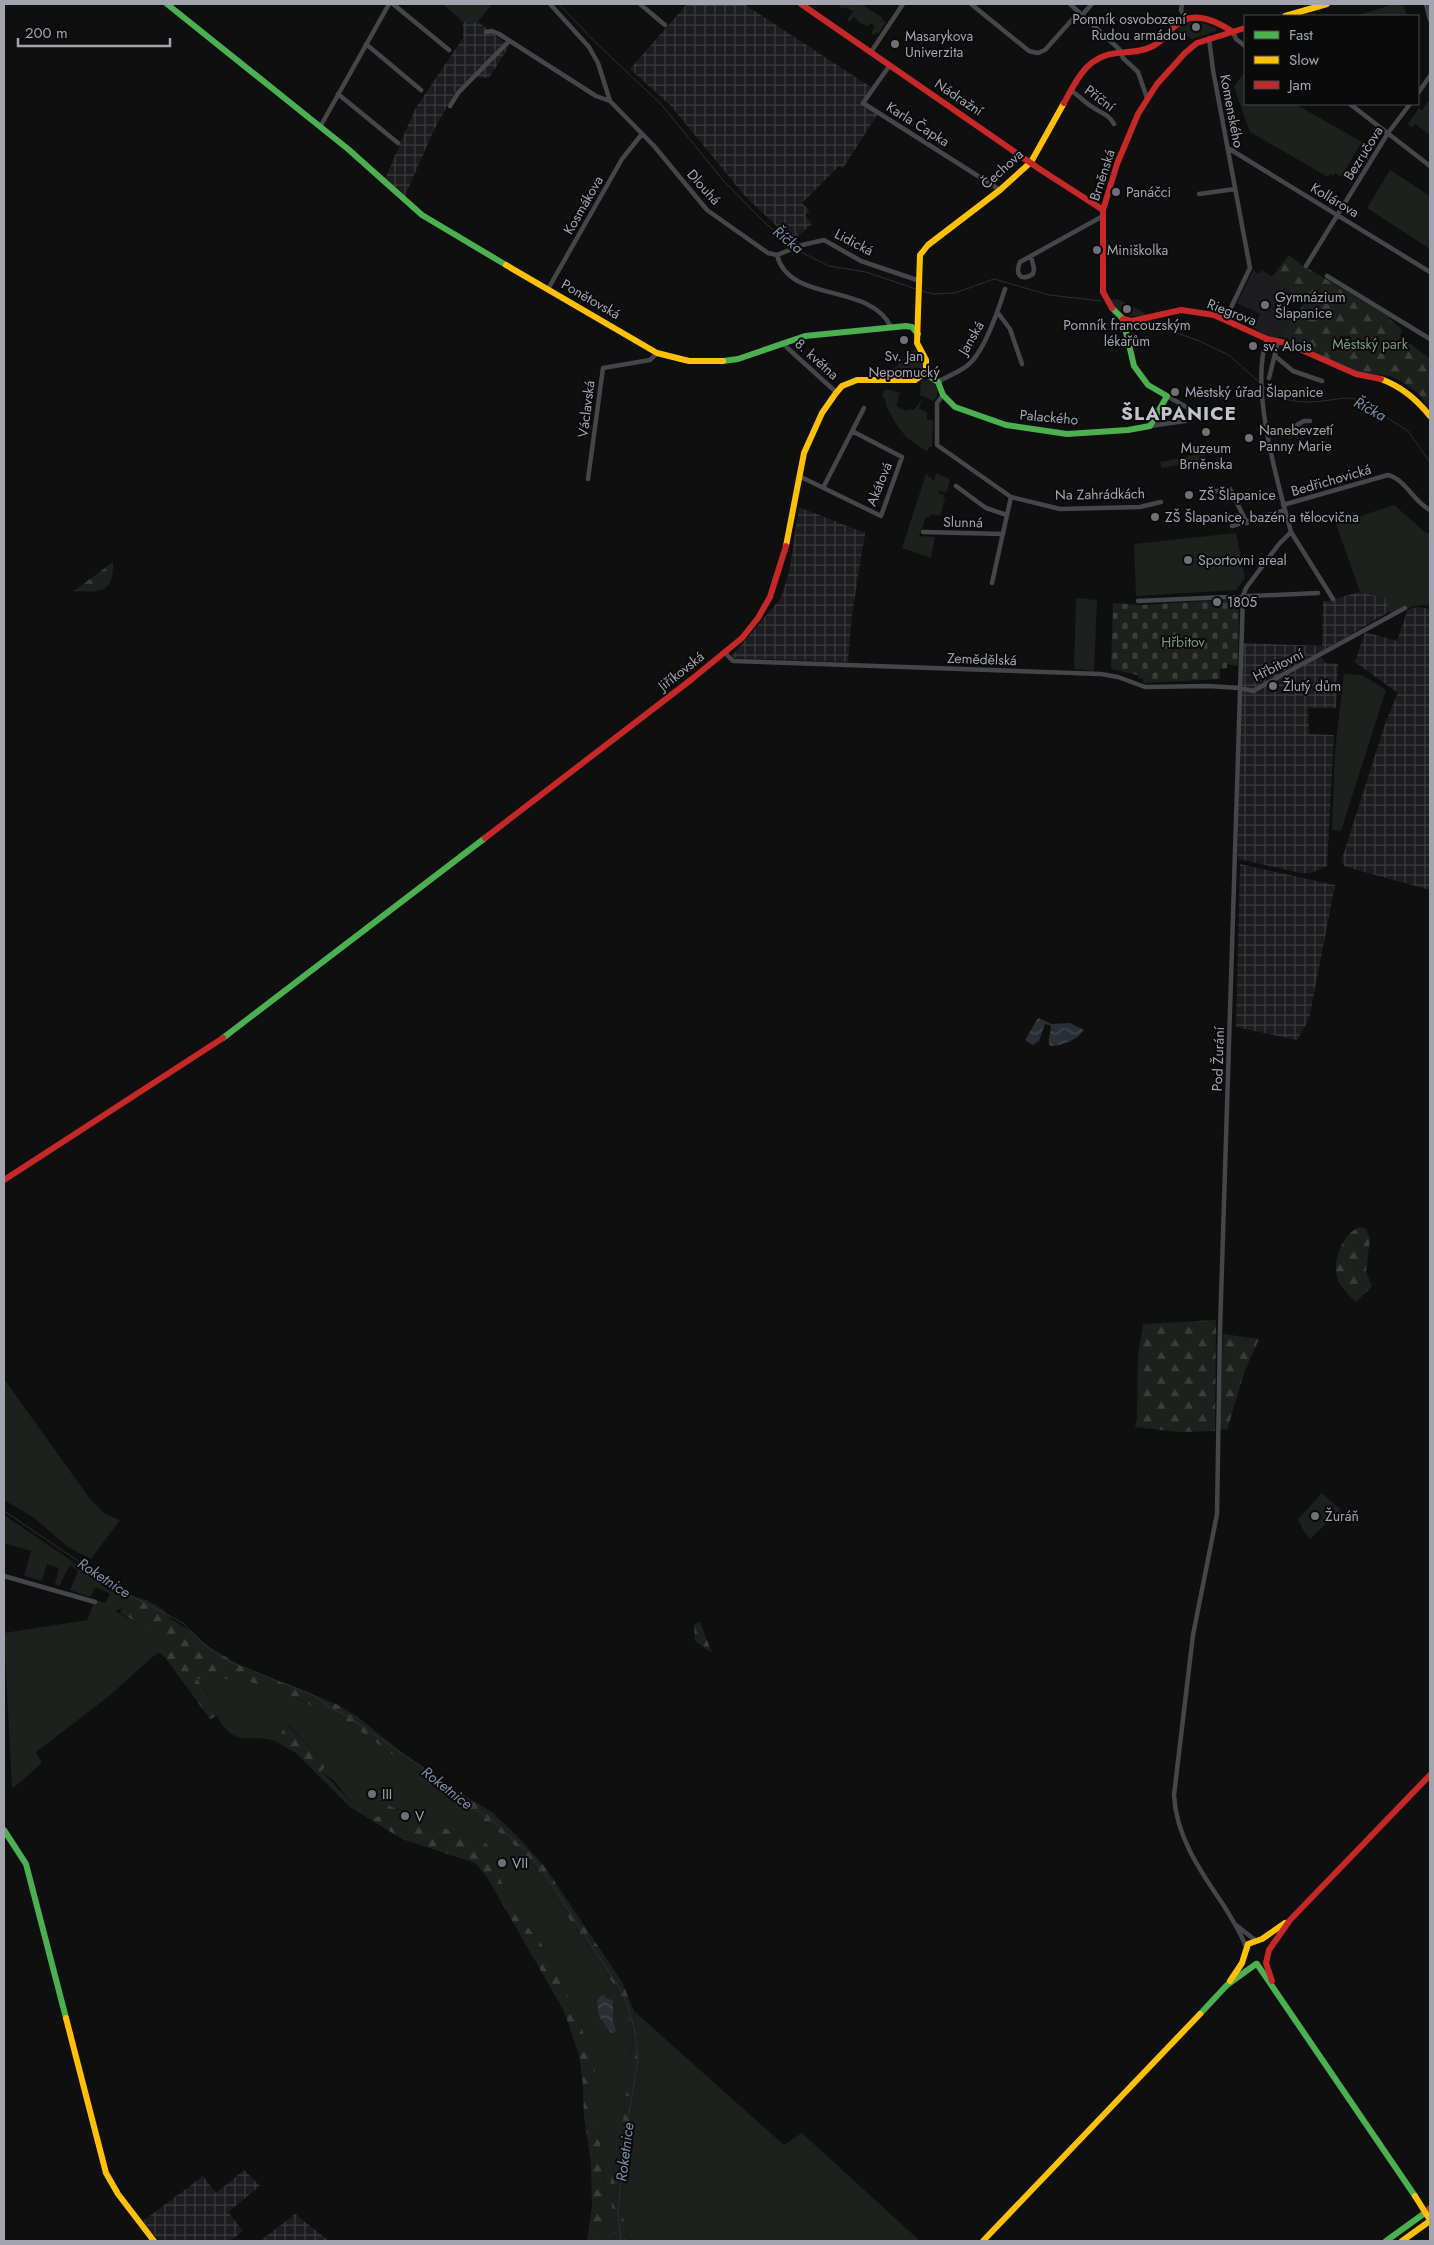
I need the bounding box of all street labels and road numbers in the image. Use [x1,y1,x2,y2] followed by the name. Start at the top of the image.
[931,73,988,121] street label: Nádražní
[1215,73,1249,150] street label: Komenského
[1081,80,1120,117] street label: Příční
[883,97,953,151] street label: Karla Čapka
[1339,122,1387,184] street label: Bezručova
[976,144,1028,194] street label: Čechova
[1084,147,1120,203] street label: Brněnská
[683,165,725,209] street label: Dlouhá
[558,172,608,238] street label: Kosmákova
[1307,178,1363,222] street label: Kollárova
[831,224,877,260] street label: Lidická
[558,274,624,324] street label: Ponětovská
[1204,293,1260,331] street label: Riegrova
[952,317,989,360] street label: Janská
[791,334,843,384] street label: 8. května
[573,379,599,439] street label: Václavská
[1019,404,1080,430] street label: Palackého
[861,459,897,509] street label: Akátová
[1289,459,1373,501] street label: Bedřichovická
[1055,483,1145,505] street label: Na Zahrádkách
[943,512,983,532] street label: Slunná
[1249,643,1308,686] street label: Hřbitovní
[652,647,708,697] street label: Jiříkovská
[947,648,1017,670] street label: Zemědělská
[1207,1025,1229,1092] street label: Pod Žurání

